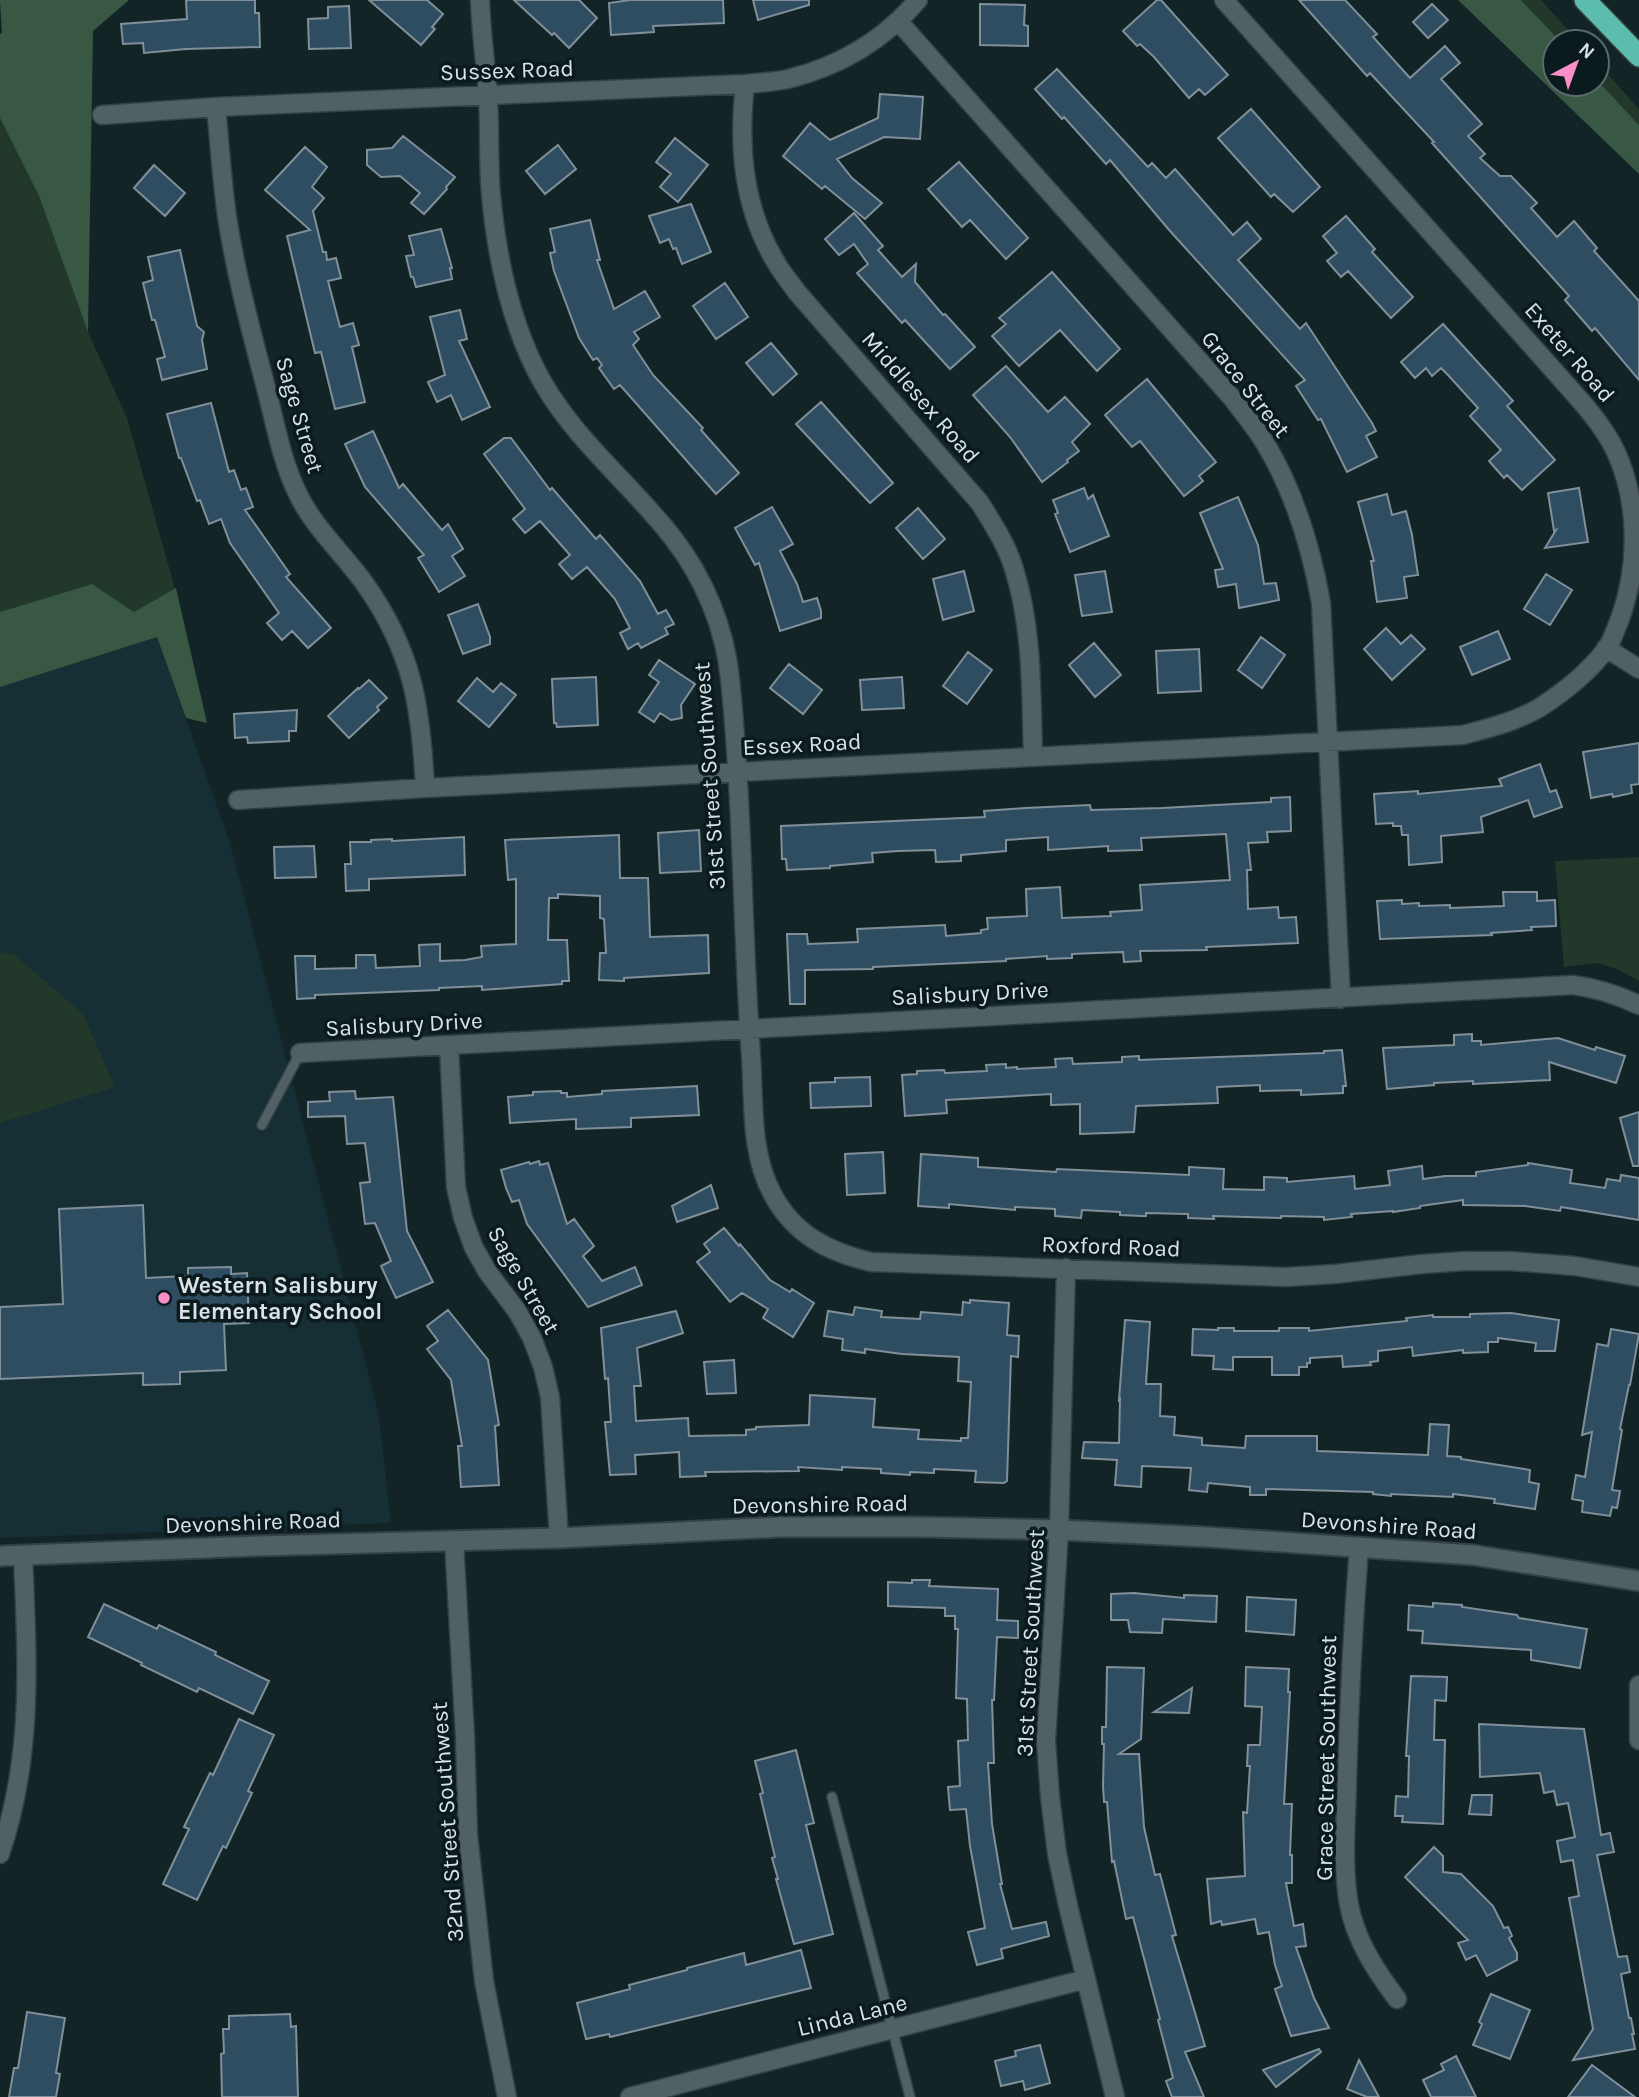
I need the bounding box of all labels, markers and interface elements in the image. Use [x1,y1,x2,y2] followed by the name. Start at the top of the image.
[1541,28,1611,98] north arrow
[1574,38,1599,64] text: N
[440,55,574,86] street label: Sussex Road
[1519,297,1620,408] street label: Exeter Road
[856,326,985,469] street label: Middlesex Road
[1196,326,1296,443] street label: Grace Street
[270,354,329,477] street label: Sage Street
[688,661,731,891] street label: 31st Street Southwest
[742,728,862,761] street label: Essex Road
[891,976,1049,1011] street label: Salisbury Drive
[325,1007,483,1042] street label: Salisbury Drive
[482,1222,565,1339] street label: Sage Street
[1041,1231,1181,1262] street label: Roxford Road
[178,1272,382,1325] place label: Western Salisbury Elementary School
[156,1290,172,1306] marker: Western Salisbury Elementary School
[732,1489,908,1520] street label: Devonshire Road
[164,1506,342,1539] street label: Devonshire Road
[1300,1506,1478,1545] street label: Devonshire Road
[1011,1528,1050,1758] street label: 31st Street Southwest
[1311,1635,1342,1881] street label: Grace Street Southwest
[426,1701,469,1943] street label: 32nd Street Southwest
[794,1989,910,2042] street label: Linda Lane

